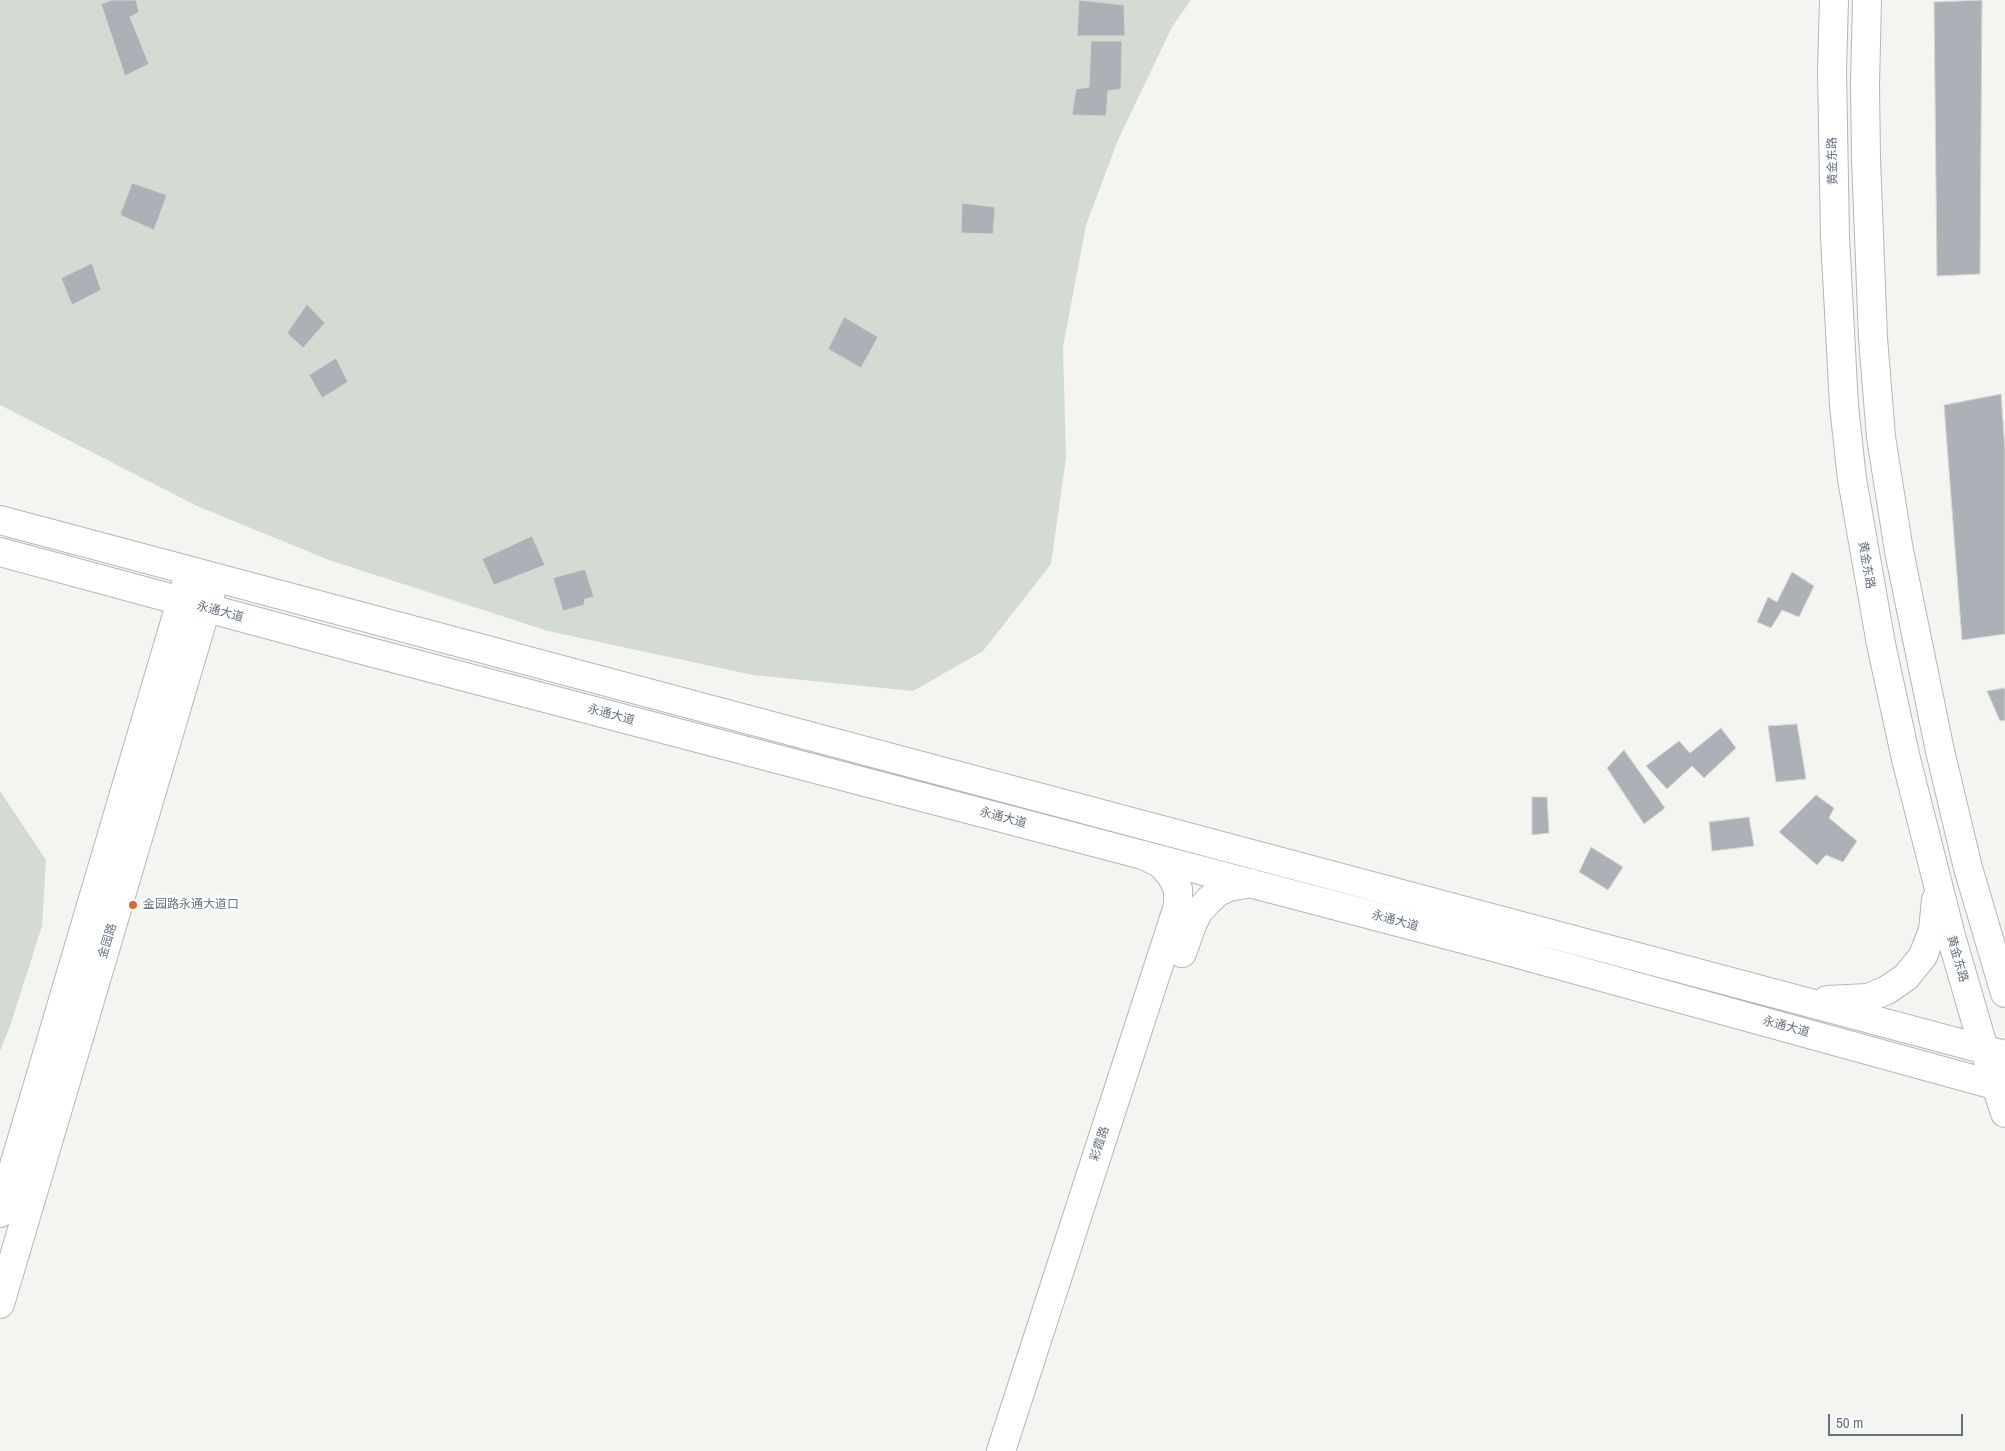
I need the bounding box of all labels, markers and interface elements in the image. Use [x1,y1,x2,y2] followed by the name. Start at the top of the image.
[1825,137,1841,185] street label: 黄金东路
[1855,540,1877,590] street label: 黄金东路
[195,599,245,625] street label: 永通大道
[586,702,636,728] street label: 永通大道
[978,805,1028,831] street label: 永通大道
[143,898,239,912] place label: 金园路永通大道口
[127,899,139,911] marker: 金园路永通大道口
[1370,908,1420,934] street label: 永通大道
[96,922,120,960] street label: 金园路
[1943,934,1971,984] street label: 黄金东路
[1761,1014,1811,1040] street label: 永通大道
[1088,1125,1112,1163] street label: 彩霞路
[1830,1404,1965,1436] scale bar
[1836,1412,1863,1433] text: 50 m

